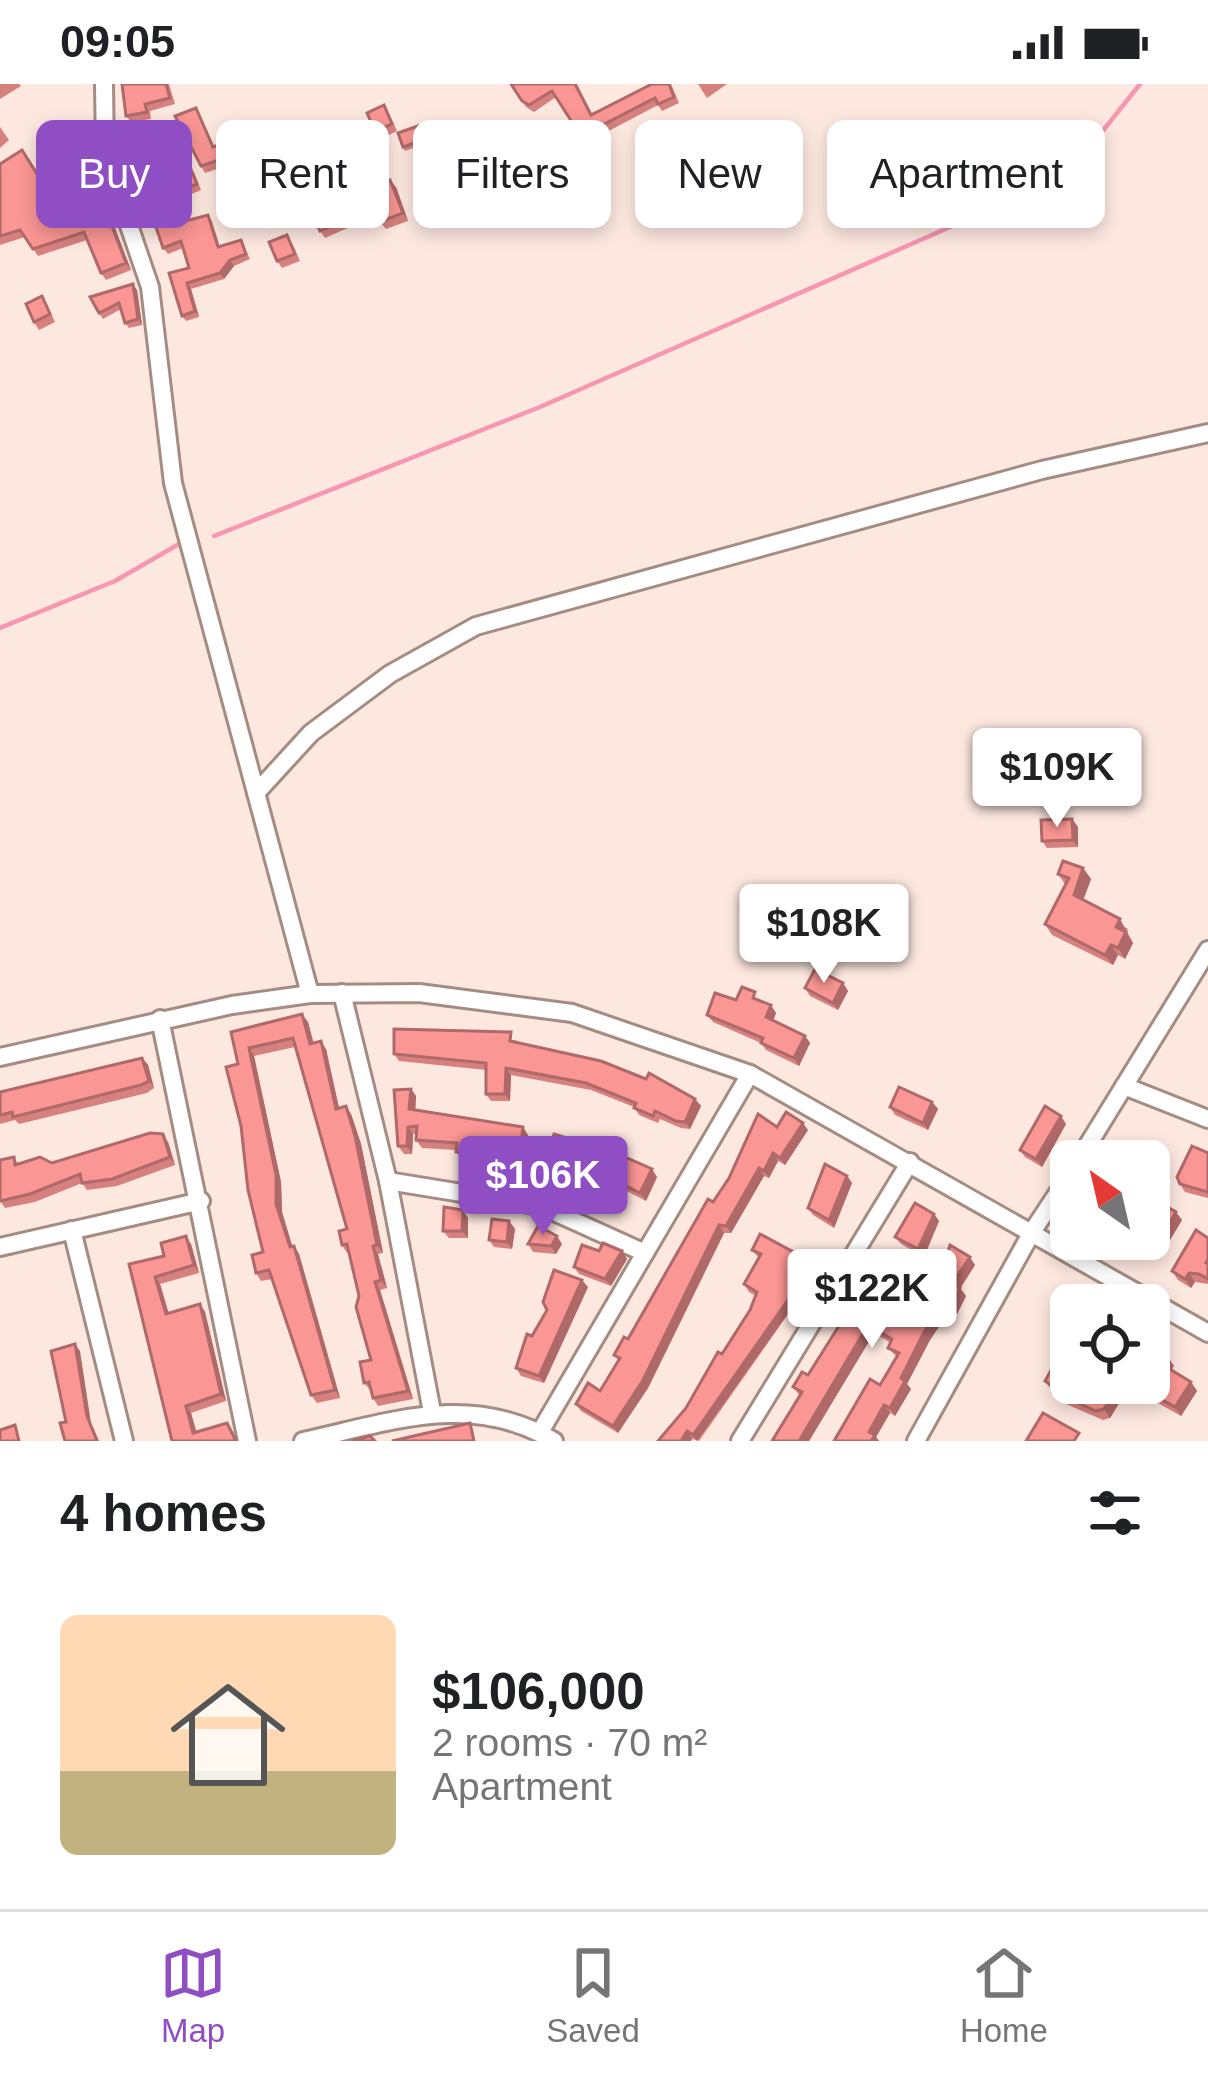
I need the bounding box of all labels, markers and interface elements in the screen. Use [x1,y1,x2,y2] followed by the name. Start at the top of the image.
[60,16,175,67] text: 09:05
[36,120,192,228] chip: Buy
[216,120,389,228] chip: Rent
[413,120,611,228] chip: Filters
[635,120,803,228] chip: New
[827,120,1105,228] chip: Apartment
[973,728,1141,830] pin: $109K
[1000,745,1114,788] text: $109K
[740,884,908,986] pin: $108K
[767,901,881,944] text: $108K
[459,1136,627,1238] pin: $106K
[1050,1140,1170,1260] north arrow
[1050,1140,1170,1404] map controls
[486,1153,600,1196] text: $106K
[788,1249,956,1351] pin: $122K
[815,1266,929,1309] text: $122K
[1050,1284,1170,1404] button: locate
[1082,1480,1148,1546] icon: filters
[60,1485,267,1542] text: 4 homes
[156,1663,300,1807] icon: home
[432,1663,645,1720] text: $106,000
[432,1721,707,1764] text: 2 rooms · 70 m²
[432,1765,612,1808] text: Apartment
[160,1940,226,2050] tab: Map
[546,1940,640,2050] tab: Saved
[960,1940,1048,2050] tab: Home

